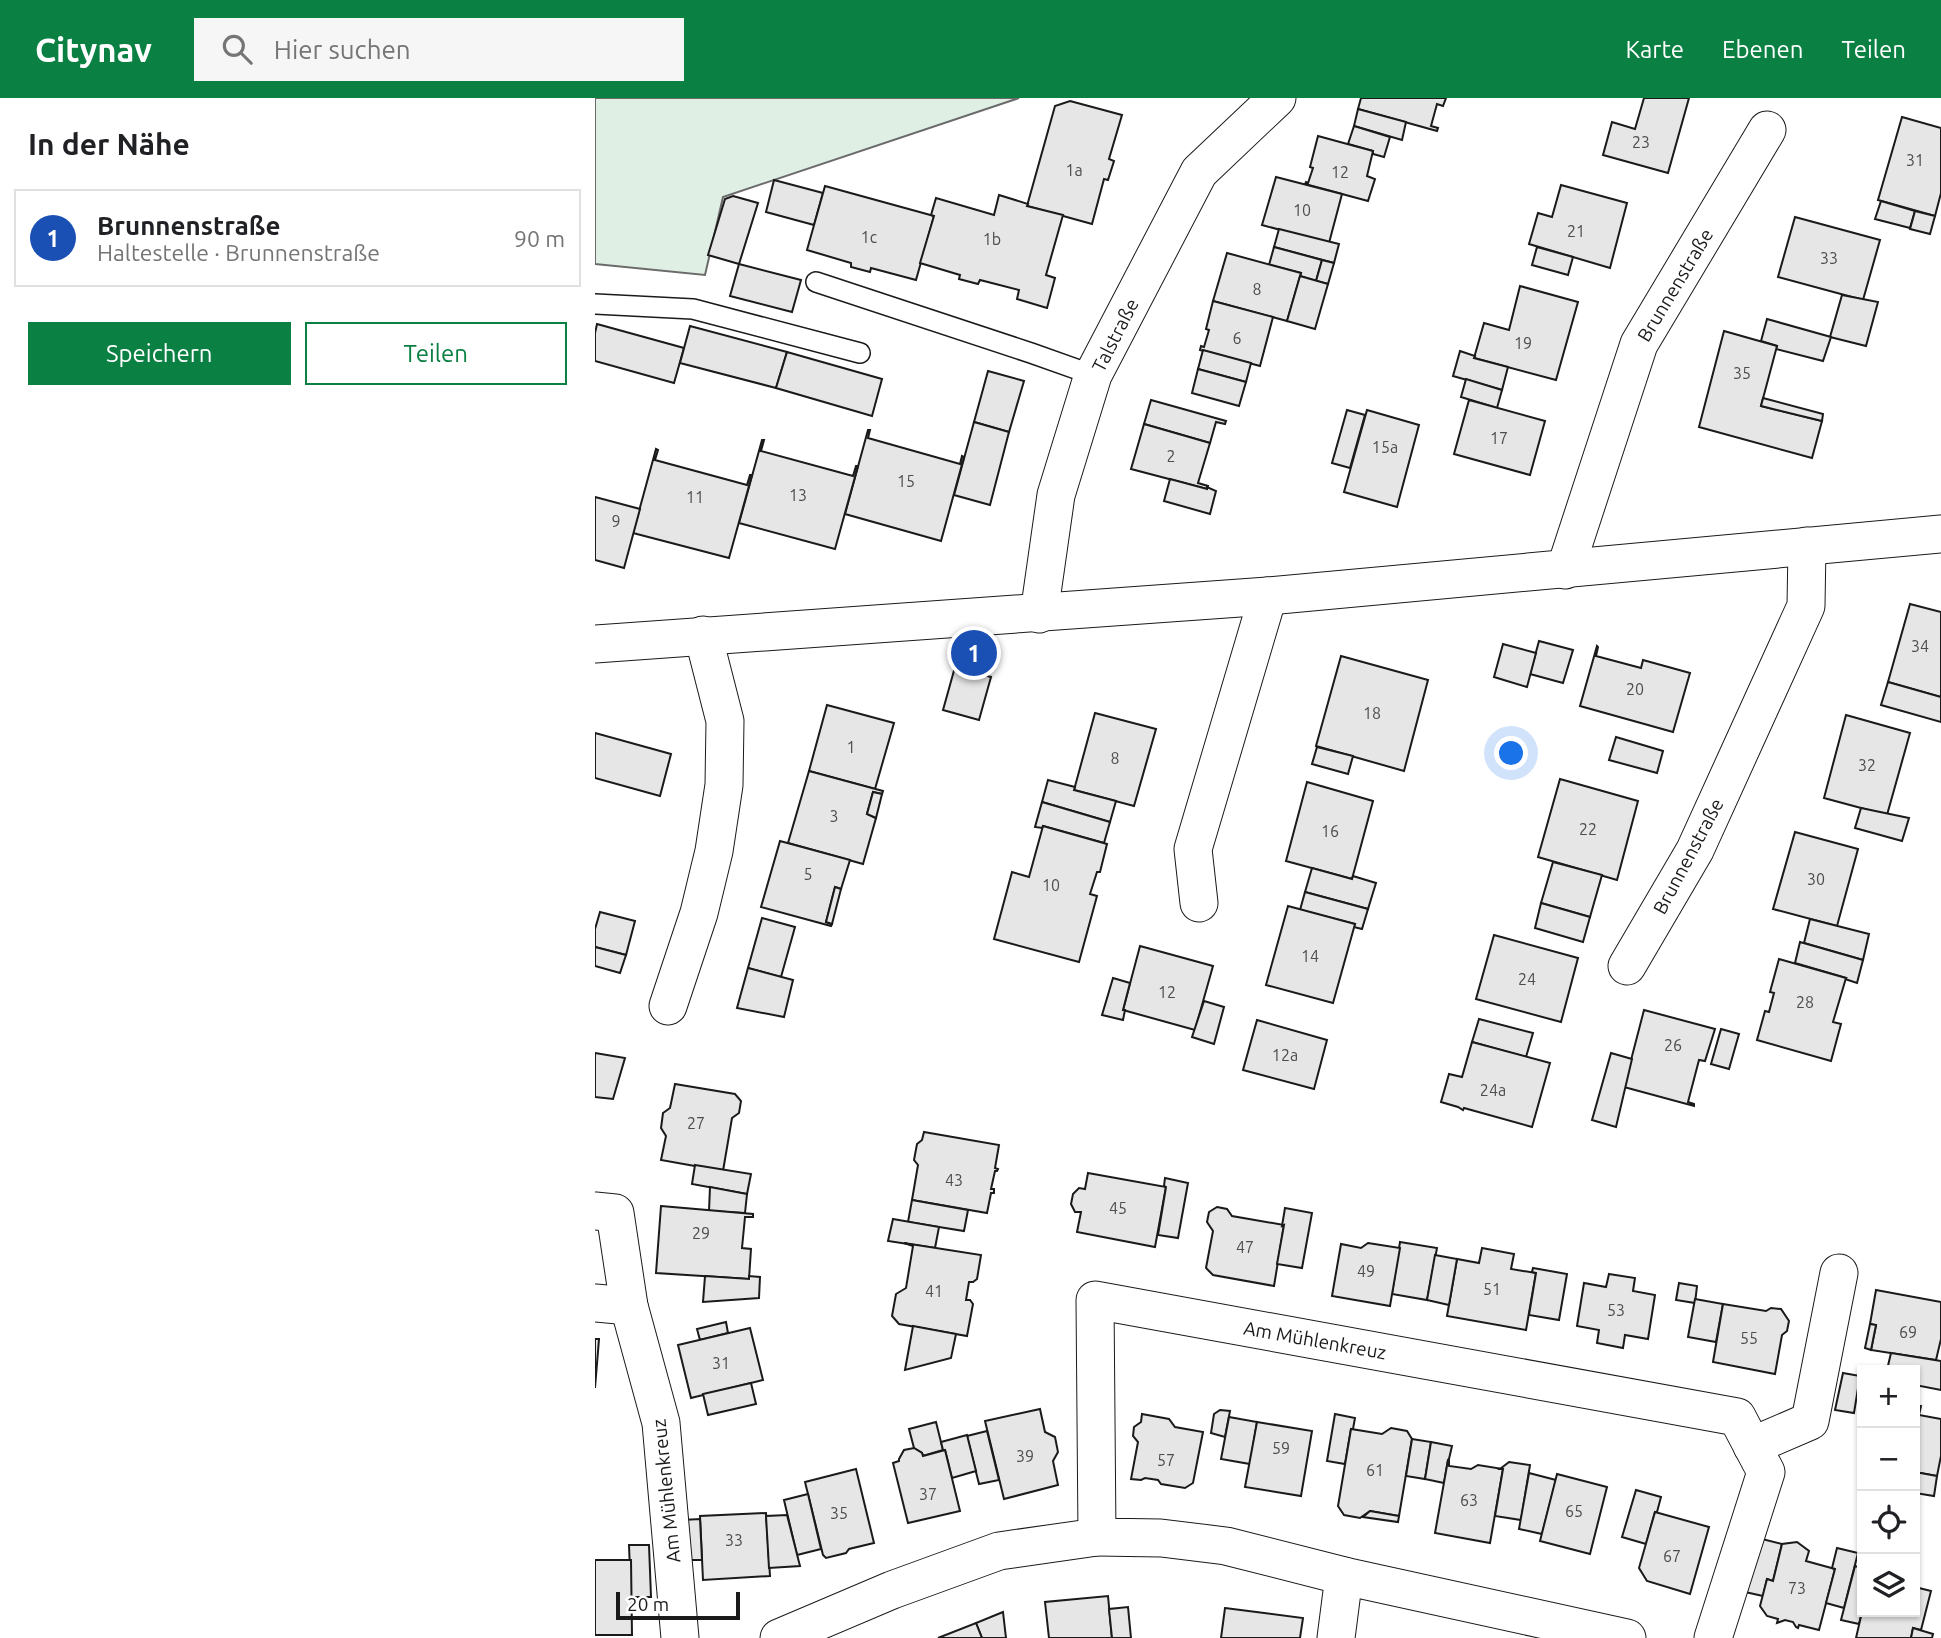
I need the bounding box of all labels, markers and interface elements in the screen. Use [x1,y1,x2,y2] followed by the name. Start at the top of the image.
[194,18,684,81] search box
[218,30,256,68] icon: search
[35,31,152,68] text: Citynav
[274,35,411,64] text: Hier suchen
[1625,36,1684,63] text: Karte
[1722,36,1803,63] text: Ebenen
[1841,36,1906,63] text: Teilen
[28,127,190,161] text: In der Nähe
[1632,133,1650,151] house number: 23
[1906,151,1924,169] house number: 31
[1065,161,1083,179] house number: 1a
[1331,163,1349,181] house number: 12
[1293,201,1311,219] house number: 10
[97,211,281,240] text: Brunnenstraße
[1567,222,1585,240] house number: 21
[1633,225,1717,345] street label: Brunnenstraße
[47,226,59,251] text: 1
[514,226,565,251] text: 90 m
[861,228,878,246] house number: 1c
[983,230,1001,248] house number: 1b
[97,240,380,265] text: Haltestelle · Brunnenstraße
[1820,249,1838,267] house number: 33
[1252,280,1262,298] house number: 8
[1087,295,1143,375] street label: Talstraße
[28,322,291,385] button: Speichern
[305,322,567,385] button: Teilen
[1232,329,1242,347] house number: 6
[1514,334,1532,352] house number: 19
[1733,364,1751,382] house number: 35
[1490,429,1508,447] house number: 17
[1372,438,1398,456] house number: 15a
[1166,447,1176,465] house number: 2
[897,472,915,490] house number: 15
[789,486,807,504] house number: 13
[686,488,704,506] house number: 11
[611,512,621,530] house number: 9
[951,627,997,679] pin: 1
[1911,637,1929,655] house number: 34
[1626,680,1644,698] house number: 20
[1363,704,1381,722] house number: 18
[1494,736,1528,770] your location
[846,738,856,756] house number: 1
[1110,749,1120,767] house number: 8
[1858,756,1876,774] house number: 32
[1648,794,1728,918] street label: Brunnenstraße
[829,807,839,825] house number: 3
[1579,820,1597,838] house number: 22
[1321,822,1339,840] house number: 16
[803,865,813,883] house number: 5
[1807,870,1825,888] house number: 30
[1042,876,1060,894] house number: 10
[1301,947,1319,965] house number: 14
[1518,970,1536,988] house number: 24
[1158,983,1176,1001] house number: 12
[1796,993,1814,1011] house number: 28
[1664,1036,1682,1054] house number: 26
[1272,1046,1298,1064] house number: 12a
[1480,1081,1506,1099] house number: 24a
[687,1114,705,1132] house number: 27
[945,1171,963,1189] house number: 43
[1109,1199,1127,1217] house number: 45
[692,1224,710,1242] house number: 29
[1236,1238,1254,1256] house number: 47
[1357,1262,1375,1280] house number: 49
[1483,1280,1501,1298] house number: 51
[925,1282,943,1300] house number: 41
[1607,1301,1625,1319] house number: 53
[1242,1317,1388,1363] street label: Am Mühlenkreuz
[1899,1323,1917,1341] house number: 69
[1740,1329,1758,1347] house number: 55
[712,1354,730,1372] house number: 31
[1857,1365,1920,1617] map controls
[1857,1365,1920,1428] button: +
[647,1418,684,1564] street label: Am Mühlenkreuz
[1857,1428,1920,1491] button: −
[1272,1439,1290,1457] house number: 59
[1016,1447,1034,1465] house number: 39
[1157,1451,1175,1469] house number: 57
[1366,1461,1384,1479] house number: 61
[919,1485,937,1503] house number: 37
[1460,1491,1478,1509] house number: 63
[1857,1491,1920,1554] button: locate
[1565,1502,1583,1520] house number: 65
[830,1504,848,1522] house number: 35
[725,1531,743,1549] house number: 33
[1663,1547,1681,1565] house number: 67
[1857,1554,1920,1617] button: layers
[1788,1579,1806,1597] house number: 73
[616,1589,740,1621] scale bar
[627,1593,669,1615] text: 20 m

